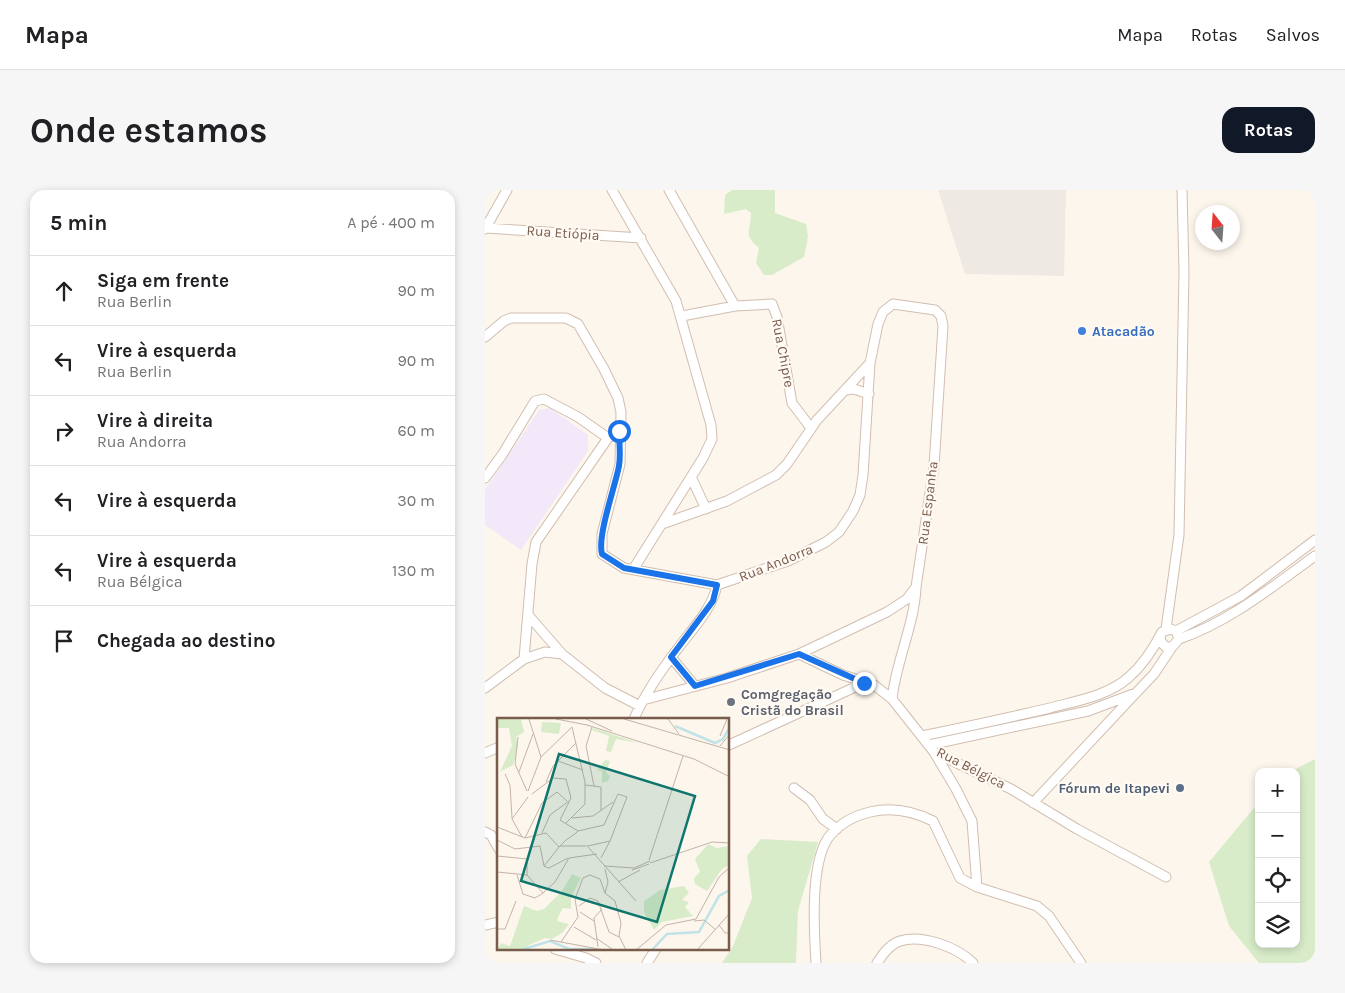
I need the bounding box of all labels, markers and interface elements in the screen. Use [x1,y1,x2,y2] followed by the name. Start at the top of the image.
[25,21,89,49] text: Mapa
[1117,24,1163,46] text: Mapa
[1191,24,1238,46] text: Rotas
[1266,24,1320,46] text: Salvos
[1222,107,1315,153] button: Rotas
[30,110,267,151] text: Onde estamos
[1195,205,1240,250] north arrow
[50,211,107,235] text: 5 min
[347,213,435,232] text: A pé · 400 m
[526,222,600,244] street label: Rua Etiópia
[97,270,229,292] text: Siga em frente
[50,277,78,305] icon: ahead
[397,281,435,300] text: 90 m
[97,292,172,311] text: Rua Berlin
[768,317,798,389] street label: Rua Chipre
[1092,323,1155,340] place label: Atacadão
[1076,325,1088,337] marker: Atacadão
[97,340,237,362] text: Vire à esquerda
[50,347,78,375] icon: left
[397,351,435,370] text: 90 m
[97,362,172,381] text: Rua Berlin
[97,410,213,432] text: Vire à direita
[50,417,78,445] icon: right
[608,420,631,443] route start
[398,421,435,440] text: 60 m
[97,432,187,451] text: Rua Andorra
[914,460,942,546] street label: Rua Espanha
[50,487,78,515] icon: left
[97,490,237,512] text: Vire à esquerda
[397,491,435,510] text: 30 m
[736,540,816,586] street label: Rua Andorra
[97,550,237,572] text: Vire à esquerda
[50,557,78,585] icon: left
[392,561,435,580] text: 130 m
[97,572,183,591] text: Rua Bélgica
[50,627,78,655] icon: arrive
[97,630,275,652] text: Chegada ao destino
[853,672,876,695] route end
[741,686,844,719] place label: Comgregação Cristã do Brasil
[725,696,737,708] marker: Comgregação Cristã do Brasil
[497,718,730,950] inset map
[934,743,1008,793] street label: Rua Bélgica
[1255,768,1300,948] map controls
[1255,768,1300,813] button: +
[1058,780,1170,797] place label: Fórum de Itapevi
[1174,782,1186,794] marker: Fórum de Itapevi
[1255,813,1300,858] button: −
[1255,858,1300,903] button: locate
[1255,903,1300,948] button: layers

